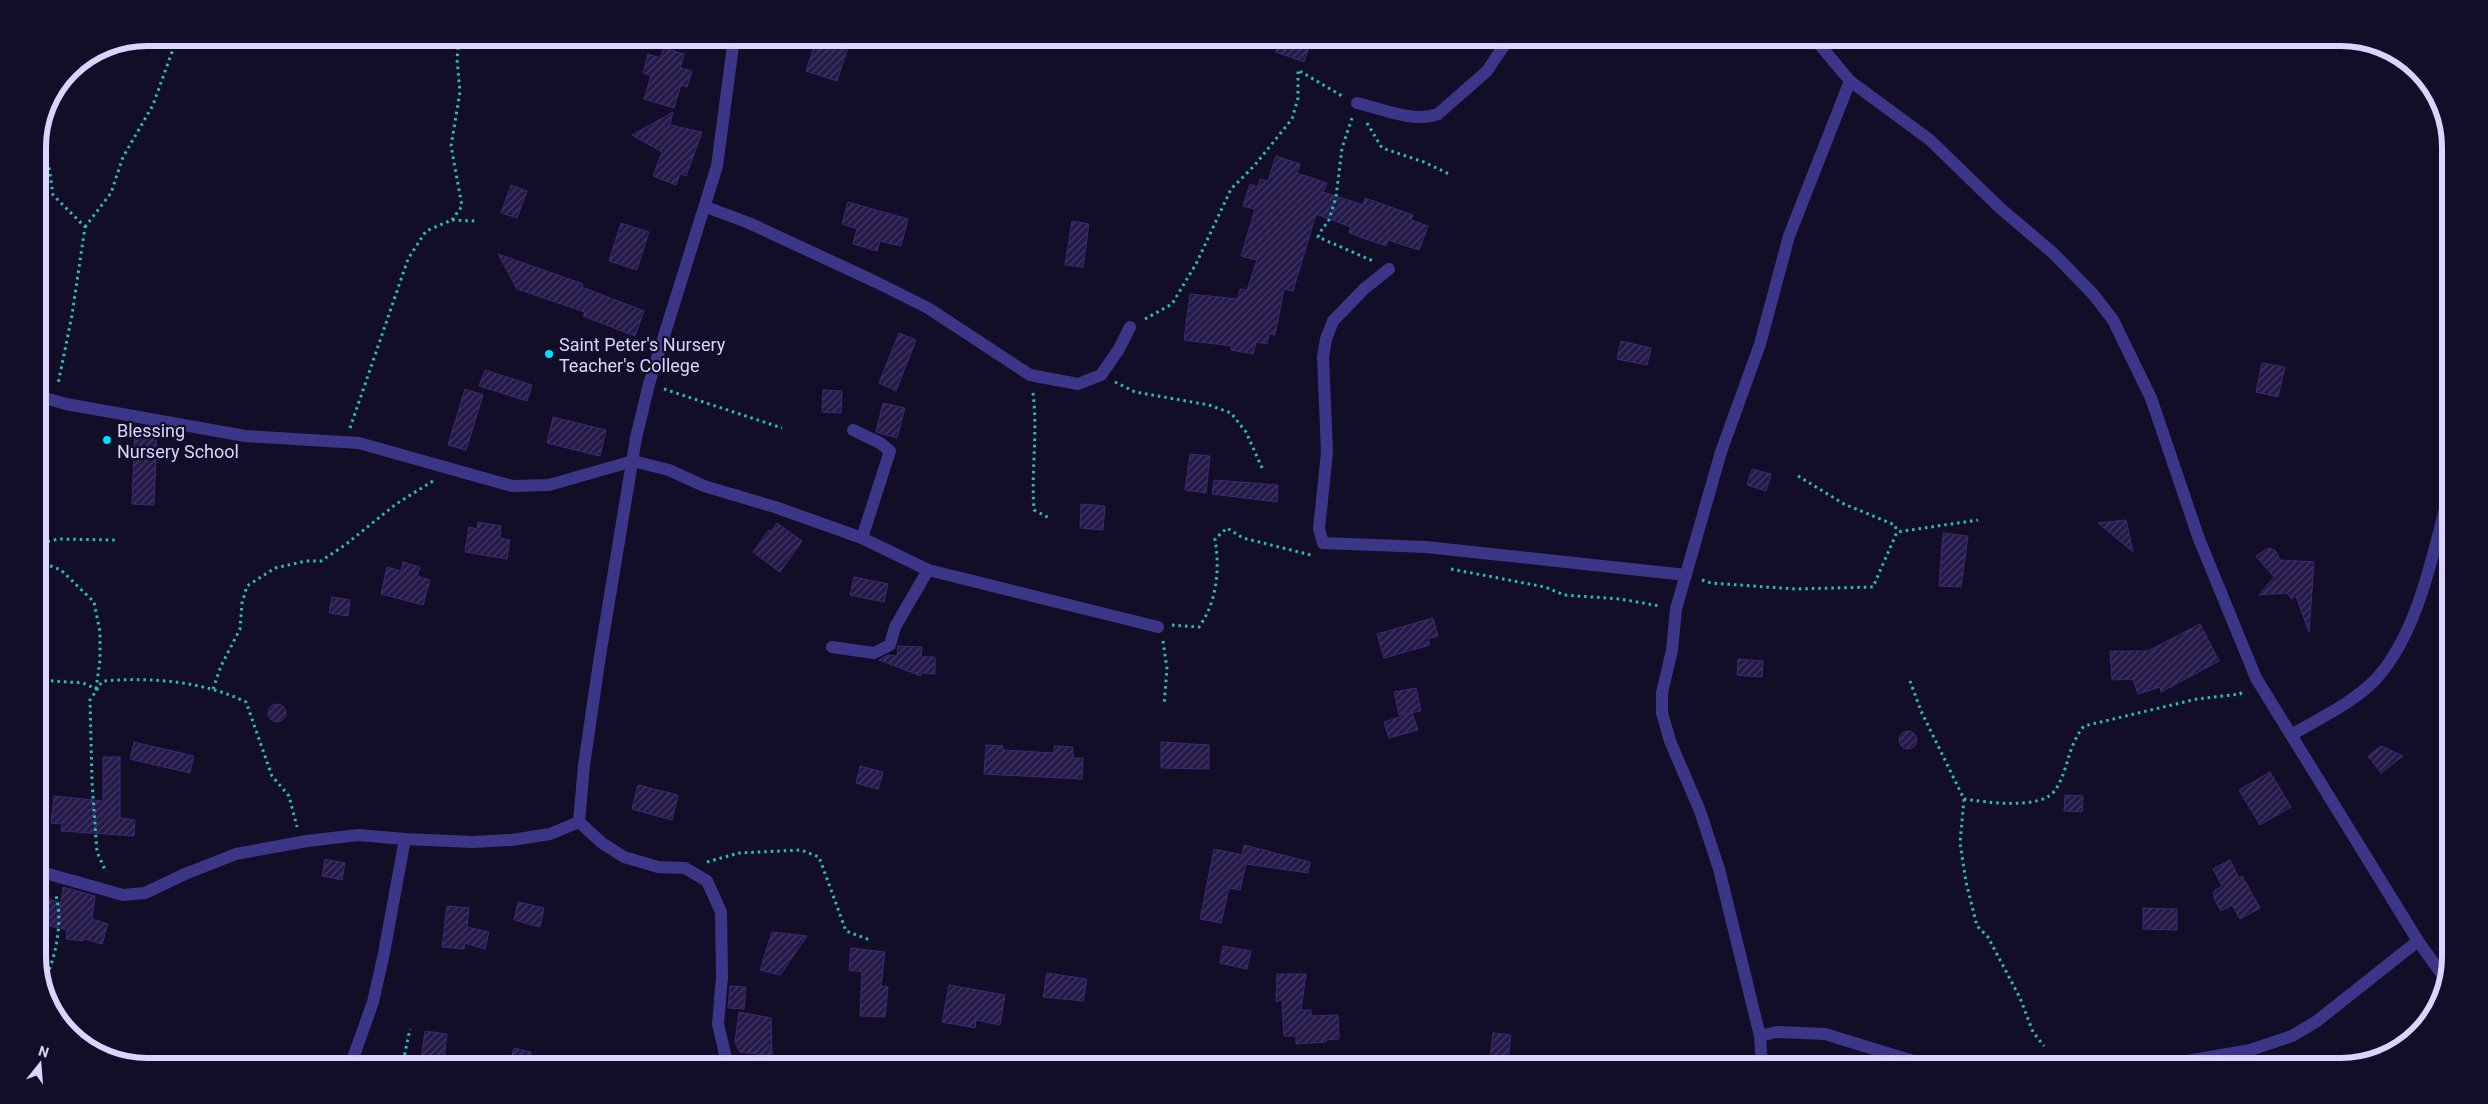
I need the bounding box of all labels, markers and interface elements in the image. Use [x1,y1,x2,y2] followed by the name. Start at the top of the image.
[559,334,726,376] place label: Saint Peter's Nursery Teacher's College
[543,348,555,360] marker: Saint Peter's Nursery Teacher's College
[117,420,239,462] place label: Blessing Nursery School
[101,434,113,446] marker: Blessing Nursery School
[15,1039,65,1089] north arrow
[37,1042,51,1061] text: N

